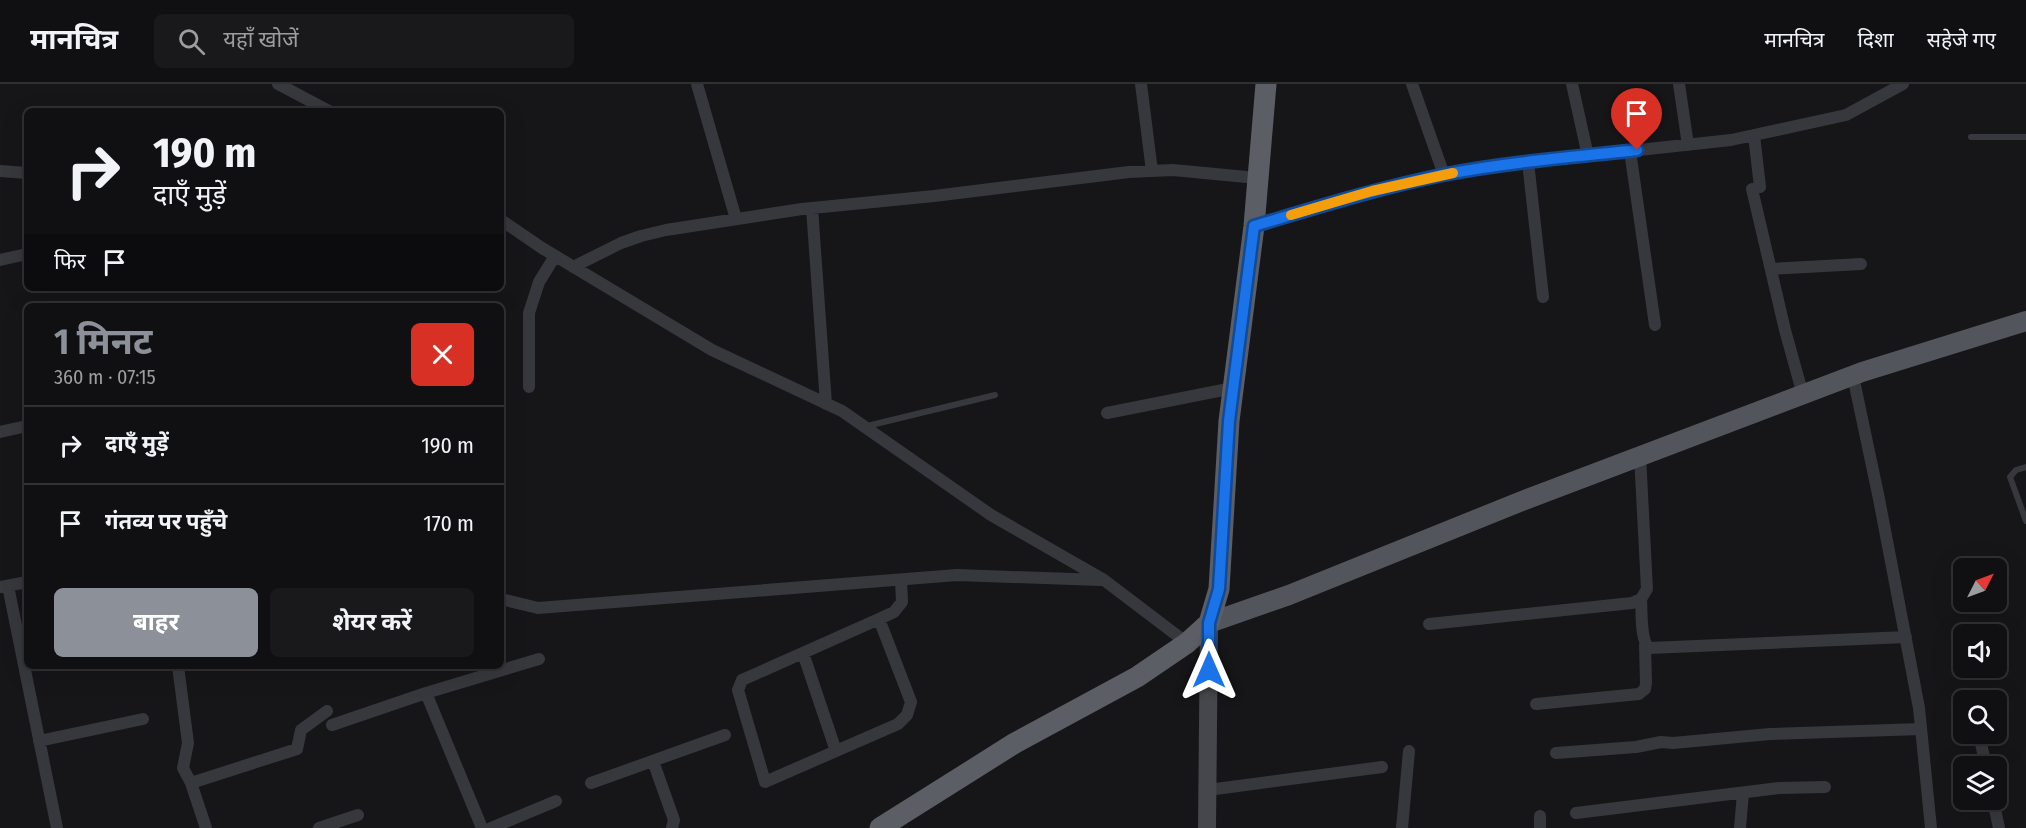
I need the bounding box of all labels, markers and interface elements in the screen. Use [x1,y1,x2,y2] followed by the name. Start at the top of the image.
[154,14,574,68] search box
[30,23,118,56] text: मानचित्र
[175,25,208,58] icon: search
[223,26,299,53] text: यहाँ खोजें
[1764,27,1824,53] text: मानचित्र
[1857,27,1894,53] text: दिशा
[1927,27,1996,53] text: सहेजे गए
[1611,88,1662,150] pin
[1620,97,1653,130] icon: arrive
[153,128,256,178] text: 190 m
[54,132,132,210] icon: right
[153,179,226,211] text: दाएँ मुड़ें
[98,246,131,279] icon: arrive
[54,248,86,275] text: फिर
[54,320,152,364] text: 1 मिनट
[411,323,474,386] button: close
[54,365,156,389] text: 360 m · 07:15
[54,429,87,462] icon: right
[105,430,169,457] text: दाएँ मुड़ें
[421,432,474,459] text: 190 m
[54,507,87,540] icon: arrive
[105,508,227,535] text: गंतव्य पर पहुँचे
[423,510,474,537] text: 170 m
[1953,558,2007,612] north arrow
[1953,558,2007,810] map controls
[54,588,258,657] button: बाहर
[270,588,474,657] button: शेयर करें
[1953,624,2007,678] button: sound
[1177,638,1241,702] position arrow
[1953,690,2007,744] button: search
[1953,756,2007,810] button: layers

